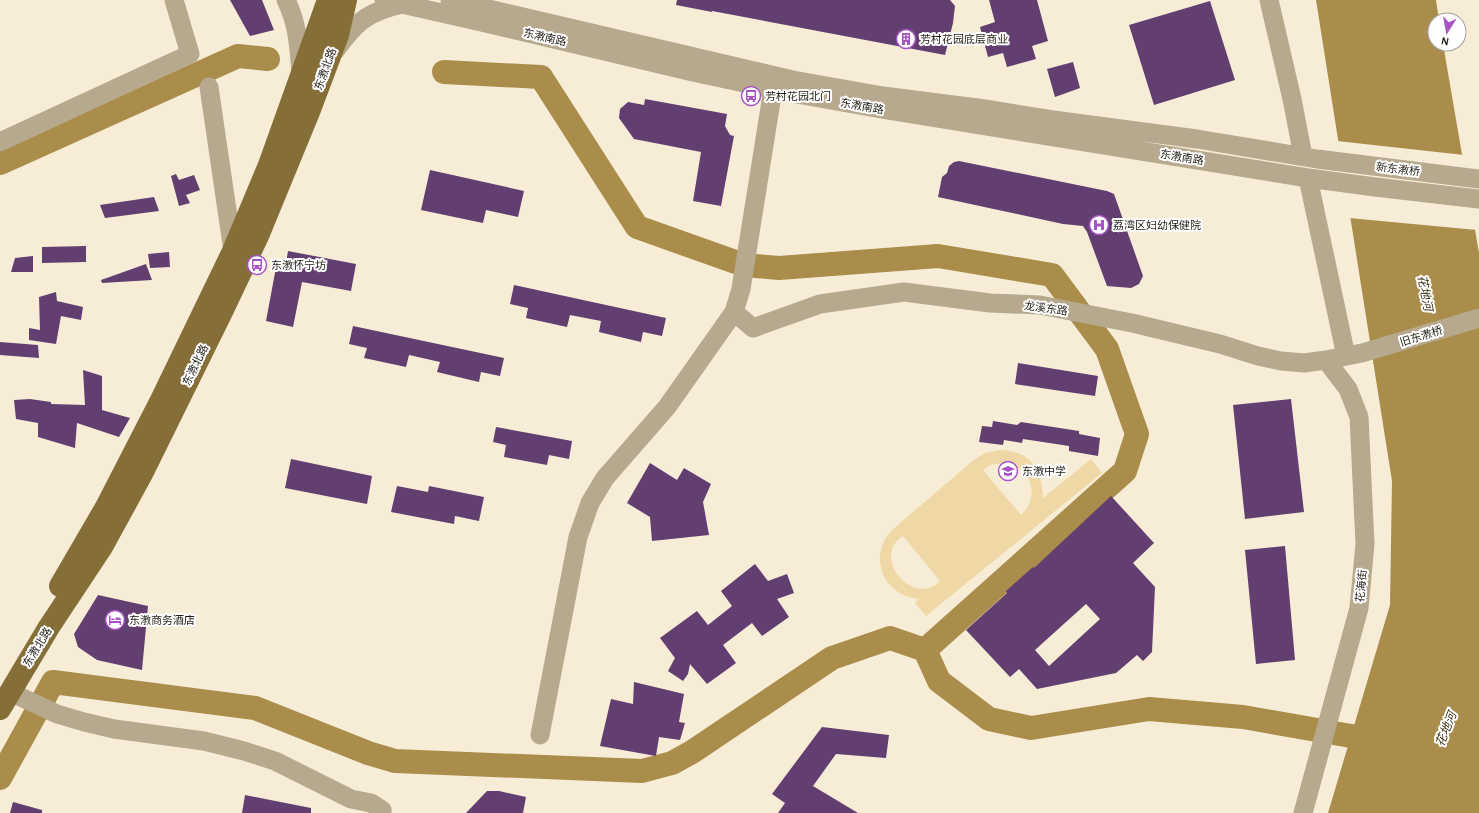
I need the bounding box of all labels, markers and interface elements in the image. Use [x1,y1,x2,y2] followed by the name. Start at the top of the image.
[1427,12,1467,52] north arrow
[522,26,568,48] street label: 东漖南路
[895,28,917,50] building icon: 芳村花园底层商业
[920,33,1008,45] place label: 芳村花园底层商业
[1440,35,1450,47] text: N
[312,46,338,92] street label: 东漖北路
[740,85,762,107] bus stop icon: 芳村花园北门
[765,90,831,102] place label: 芳村花园北门
[839,96,885,116] street label: 东漖南路
[1159,148,1205,166] street label: 东漖南路
[1375,160,1421,178] street label: 新东漖桥
[1088,214,1110,236] hospital icon: 荔湾区妇幼保健院
[1113,219,1201,231] place label: 荔湾区妇幼保健院
[246,254,268,276] bus stop icon: 东漖怀宁坊
[271,259,326,271] place label: 东漖怀宁坊
[1416,274,1436,314] water label: 花地河
[1023,299,1069,317] street label: 龙溪东路
[1398,324,1444,348] street label: 旧东漖桥
[180,343,210,387] street label: 东漖北路
[997,460,1019,482] school or university icon: 东漖中学
[1022,465,1066,477] place label: 东漖中学
[1354,569,1368,603] street label: 花海街
[104,609,126,631] hotel icon: 东漖商务酒店
[129,614,195,626] place label: 东漖商务酒店
[20,625,54,669] street label: 东漖北路
[1433,708,1459,748] water label: 花地河

